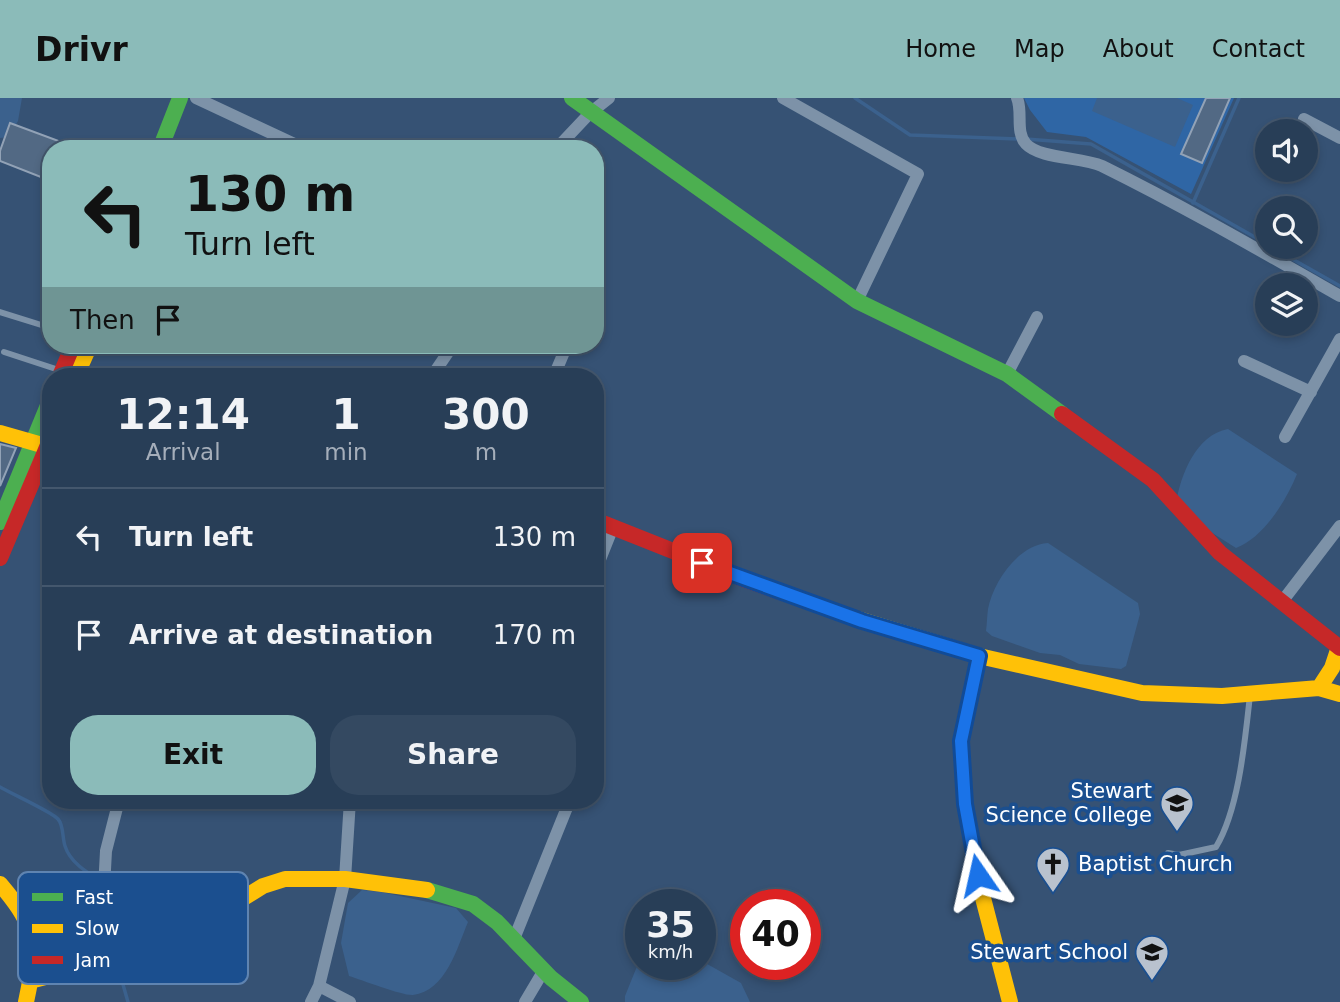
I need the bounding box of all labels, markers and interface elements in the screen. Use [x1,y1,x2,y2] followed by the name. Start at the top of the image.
[35,30,128,69] text: Drivr
[905,35,976,63] text: Home
[1014,35,1065,63] text: Map
[1103,35,1174,63] text: About
[1212,35,1305,63] text: Contact
[1255,119,1318,336] map controls
[1255,119,1318,182] button: sound
[185,166,355,223] text: 130 m
[70,168,161,259] icon: left
[1255,196,1318,259] button: search
[185,225,315,263] text: Turn left
[1255,273,1318,336] button: layers
[149,301,187,339] icon: arrive
[70,305,135,335] text: Then
[116,390,250,439] text: 12:14
[331,390,361,439] text: 1
[442,390,530,439] text: 300
[146,439,221,465] text: Arrival
[324,439,368,465] text: min
[475,439,497,465] text: m
[70,518,108,556] icon: left
[129,522,253,552] text: Turn left
[493,522,576,552] text: 130 m
[672,533,732,593] pin
[683,544,721,582] icon: arrive
[70,616,108,654] icon: arrive
[129,620,433,650] text: Arrive at destination
[493,620,576,650] text: 170 m
[70,715,316,795] button: Exit
[330,715,576,795] button: Share
[986,779,1152,827] place label: Stewart Science College
[1158,784,1196,833] school or university icon: Stewart Science College
[941,838,1015,912] position arrow
[1034,845,1072,894] church icon: Baptist Church
[1078,852,1233,876] place label: Baptist Church
[18,872,248,984] legend
[75,886,113,908] text: Fast
[730,889,821,980] speed limit sign: 40
[646,905,695,945] text: 35
[75,917,120,939] text: Slow
[1133,933,1171,982] school or university icon: Stewart School
[970,940,1128,964] place label: Stewart School
[648,941,693,962] text: km/h
[74,949,111,971] text: Jam

